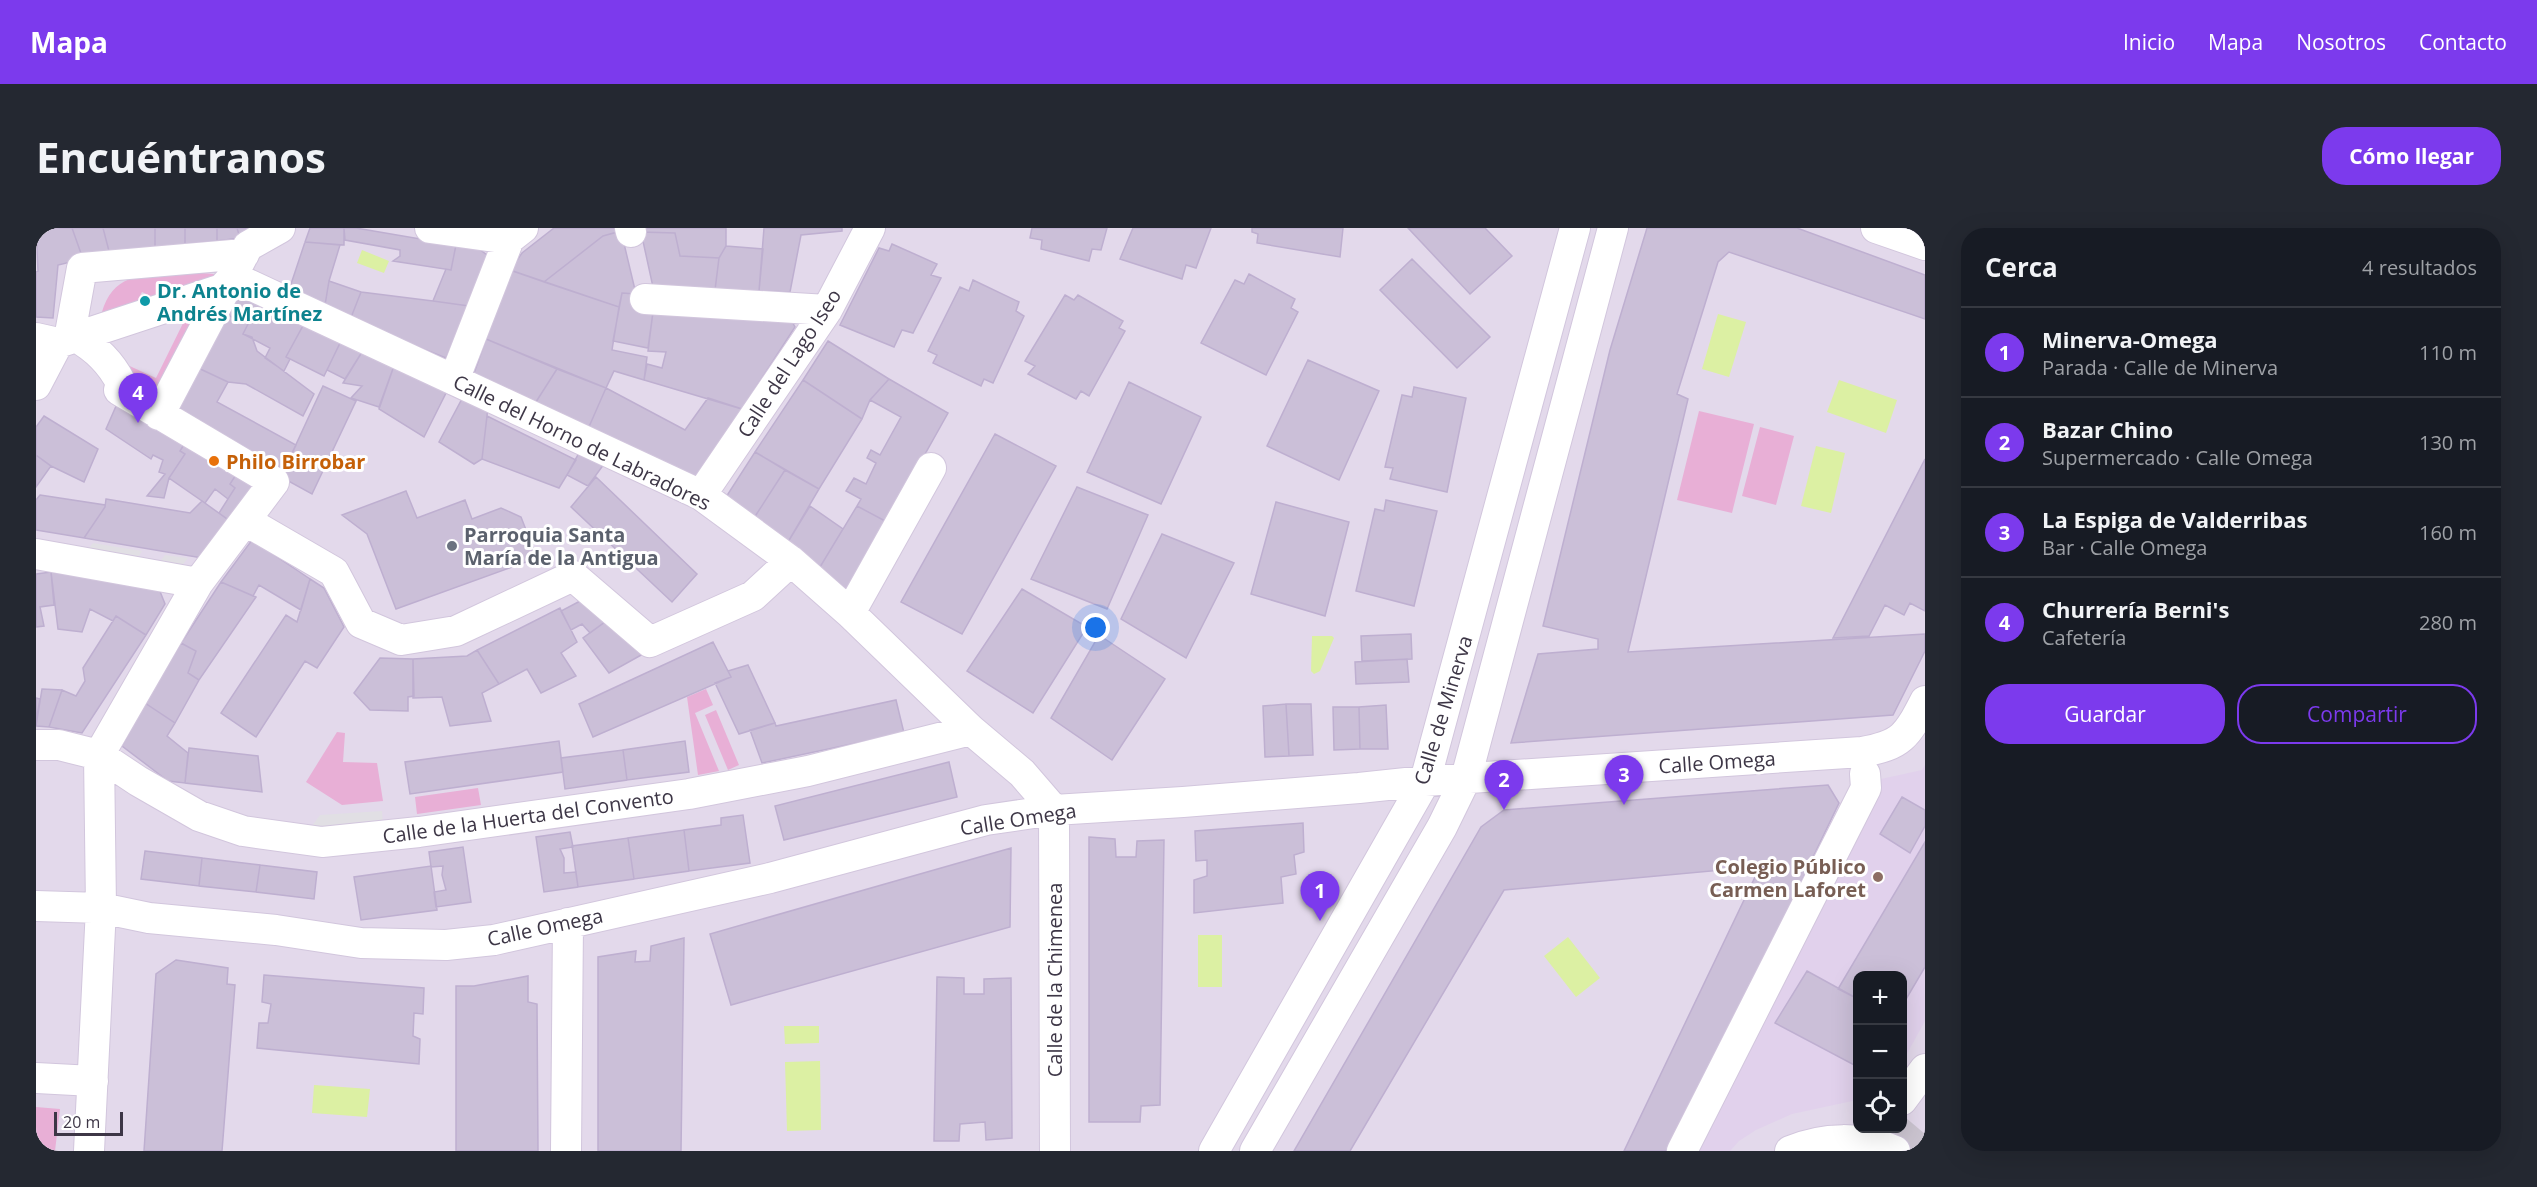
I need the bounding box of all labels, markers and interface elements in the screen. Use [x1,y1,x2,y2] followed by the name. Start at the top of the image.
[30,23,108,61] text: Mapa
[2123,28,2175,56] text: Inicio
[2208,28,2263,56] text: Mapa
[2296,28,2386,56] text: Nosotros
[2419,28,2507,56] text: Contacto
[2322,127,2501,185] button: Cómo llegar
[36,128,326,185] text: Encuéntranos
[1985,249,2058,285] text: Cerca
[2362,254,2477,281] text: 4 resultados
[157,277,322,327] place label: Dr. Antonio de Andrés Martínez
[731,284,847,442] street label: Calle del Lago Iseo
[138,294,152,308] marker: Dr. Antonio de Andrés Martínez
[2042,324,2218,354] text: Minerva-Omega
[1999,339,2010,366] text: 1
[2419,339,2477,366] text: 110 m
[2042,354,2278,381] text: Parada · Calle de Minerva
[449,368,715,516] street label: Calle del Horno de Labradores
[118,374,158,423] pin: 4
[2042,414,2173,444] text: Bazar Chino
[1999,429,2010,456] text: 2
[2419,429,2477,456] text: 130 m
[2042,444,2313,471] text: Supermercado · Calle Omega
[226,448,365,475] place label: Philo Birrobar
[207,454,221,468] marker: Philo Birrobar
[2042,504,2307,534] text: La Espiga de Valderribas
[1999,519,2010,546] text: 3
[2419,519,2477,546] text: 160 m
[464,521,659,571] place label: Parroquia Santa María de la Antigua
[2042,534,2207,561] text: Bar · Calle Omega
[445,539,459,553] marker: Parroquia Santa María de la Antigua
[2042,594,2229,624] text: Churrería Berni's
[1999,609,2010,636] text: 4
[2419,609,2477,636] text: 280 m
[1081,613,1110,642] your location
[2042,624,2126,651] text: Cafetería
[1407,632,1479,788] street label: Calle de Minerva
[1985,684,2225,744] button: Guardar
[2237,684,2477,744] button: Compartir
[1657,744,1777,780] street label: Calle Omega
[1604,756,1644,805] pin: 3
[1484,760,1524,810] pin: 2
[381,782,675,850] street label: Calle de la Huerta del Convento
[958,796,1078,842] street label: Calle Omega
[1709,853,1866,903] place label: Colegio Público Carmen Laforet
[1871,870,1885,884] marker: Colegio Público Carmen Laforet
[1300,872,1340,921] pin: 1
[1041,883,1068,1077] street label: Calle de la Chimenea
[485,902,605,952] street label: Calle Omega
[1853,971,1907,1133] map controls
[1853,971,1907,1025] button: +
[1853,1025,1907,1079] button: −
[1853,1079,1907,1133] button: locate
[54,1109,123,1136] scale bar
[63,1111,100,1133] text: 20 m

